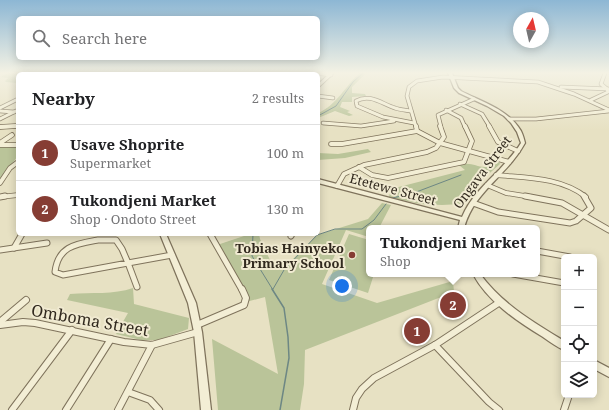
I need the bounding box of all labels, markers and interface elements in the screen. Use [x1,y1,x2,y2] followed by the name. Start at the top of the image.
[513,12,549,48] north arrow
[16,16,320,60] search box
[30,27,52,49] icon: search
[62,28,147,48] text: Search here
[32,87,95,110] text: Nearby
[252,89,304,107] text: 2 results
[449,132,516,212] street label: Ongava Street
[70,134,184,154] text: Usave Shoprite
[41,144,49,162] text: 1
[267,144,304,162] text: 100 m
[70,154,151,172] text: Supermarket
[348,169,439,209] street label: Etetewe Street
[70,190,216,210] text: Tukondjeni Market
[41,200,49,218] text: 2
[267,200,304,218] text: 130 m
[70,210,196,228] text: Shop · Ondoto Street
[366,225,540,277] popup
[380,232,526,252] text: Tukondjeni Market
[235,239,344,272] place label: Tobias Hainyeko Primary School
[347,250,357,260] marker: Tobias Hainyeko Primary School
[380,252,411,270] text: Shop
[561,254,597,398] map controls
[561,254,597,290] button: +
[332,276,352,296] your location
[440,290,466,320] pin: 2
[561,290,597,326] button: −
[30,299,151,341] street label: Omboma Street
[404,316,430,346] pin: 1
[561,326,597,362] button: locate
[561,362,597,398] button: layers

